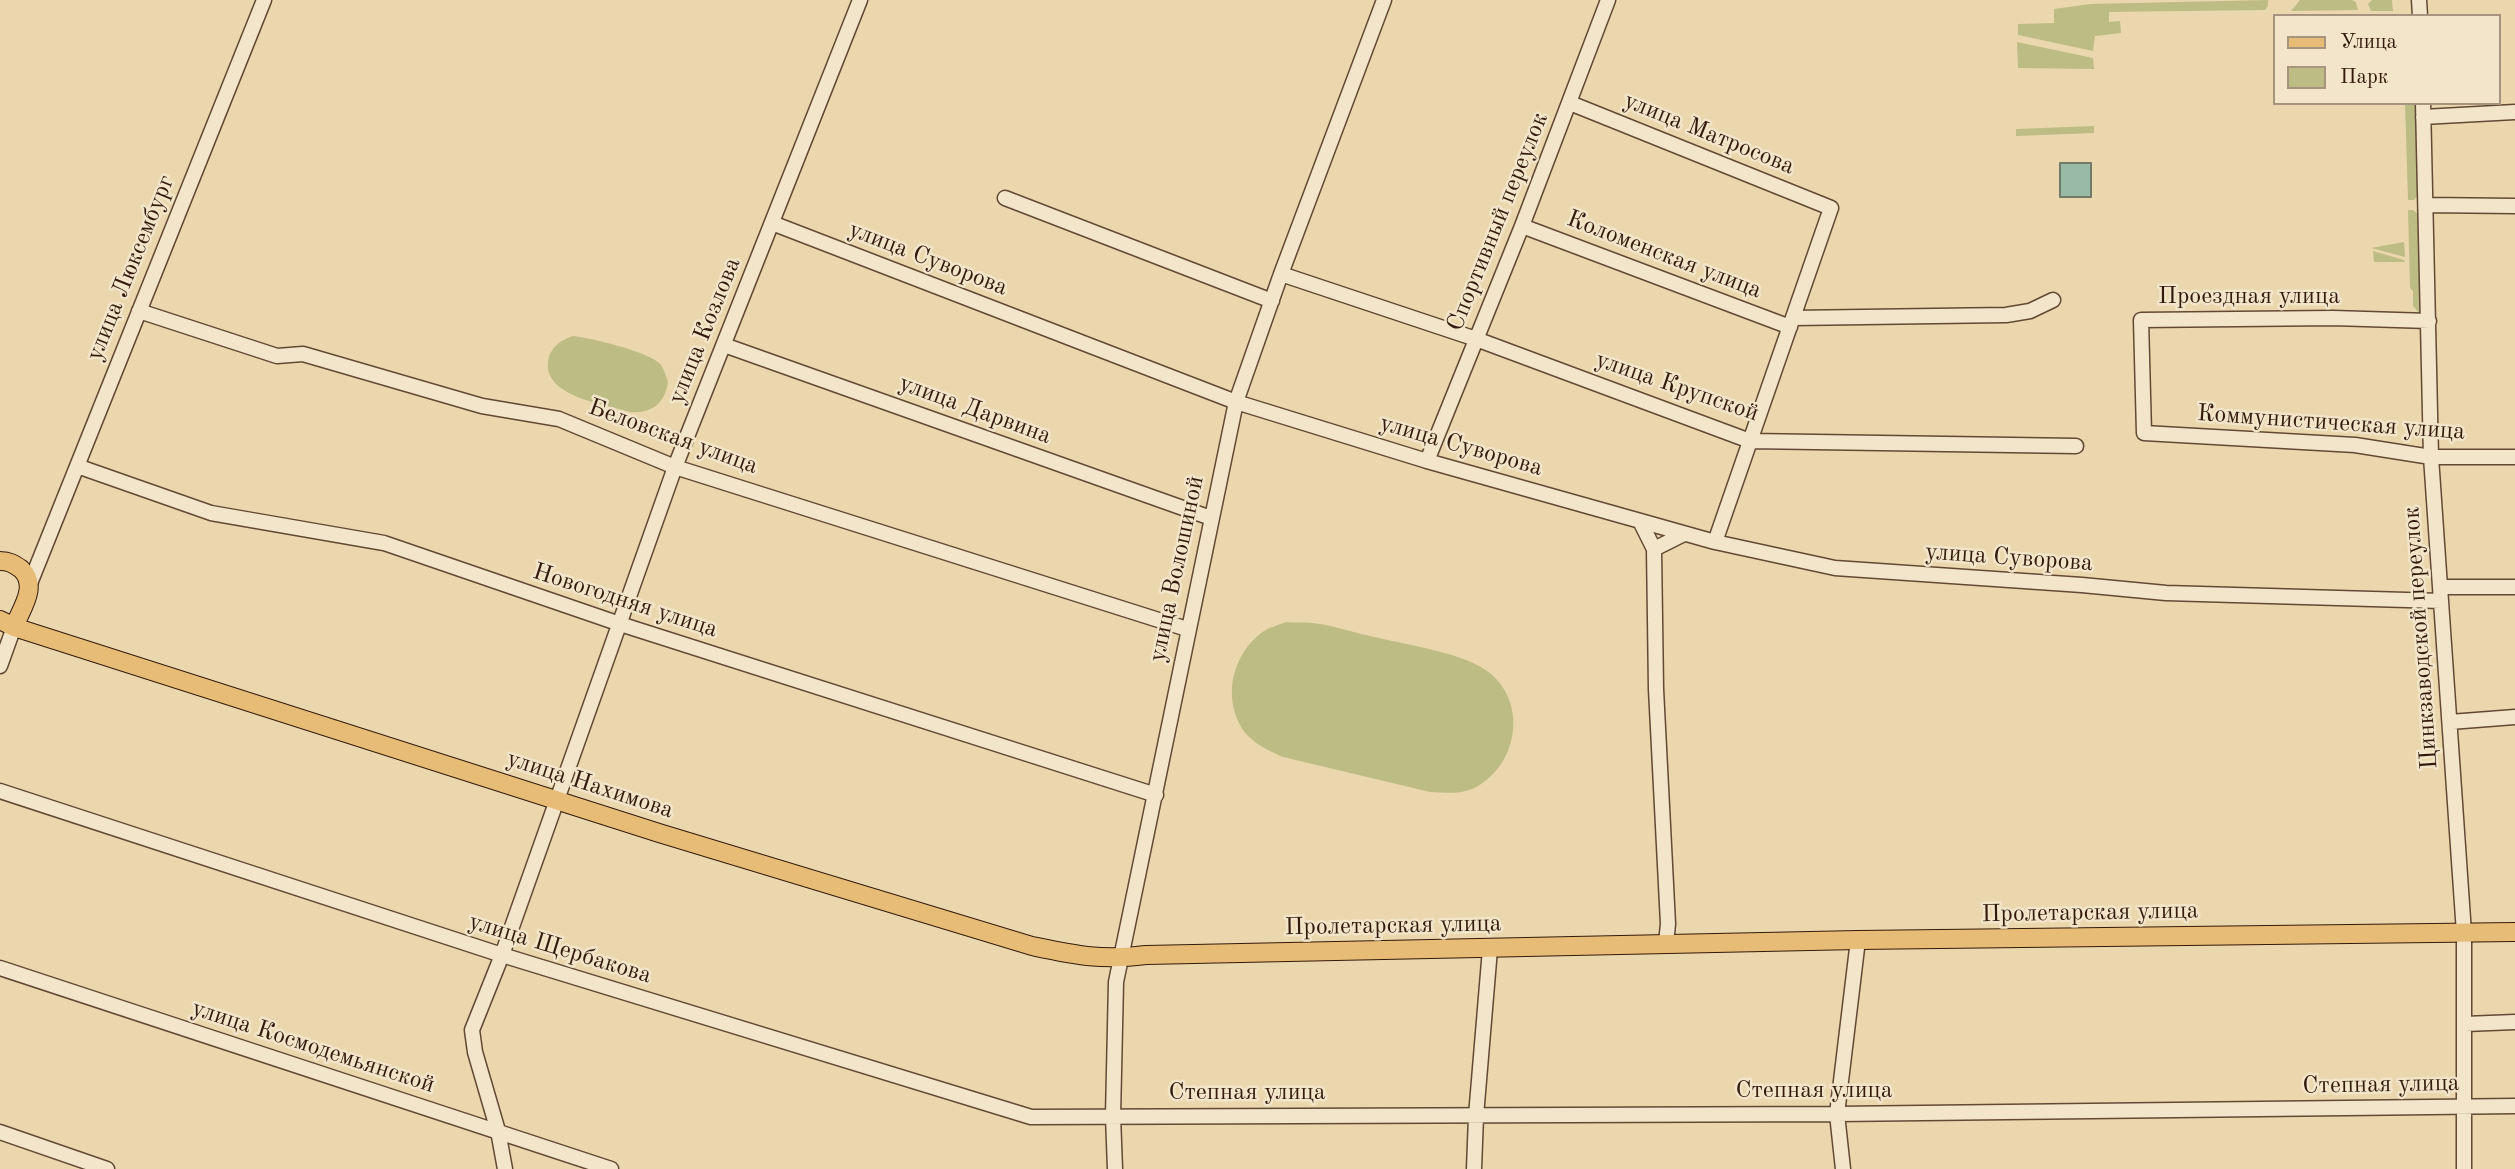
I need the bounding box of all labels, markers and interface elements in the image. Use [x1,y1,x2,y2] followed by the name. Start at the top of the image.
[2274,14,2501,105] legend
[2340,32,2397,53] text: Улица
[2340,67,2388,88] text: Парк
[1619,87,1799,181] street label: улица Матросова
[1441,109,1555,335] street label: Спортивный переулок
[81,171,181,365] street label: улица Люксембург
[1563,205,1765,305] street label: Коломенская улица
[844,215,1012,303] street label: улица Суворова
[663,254,747,408] street label: улица Козлова
[2158,283,2340,311] street label: Проездная улица
[1592,346,1762,428] street label: улица Крупской
[895,369,1055,451] street label: улица Дарвина
[584,393,762,481] street label: Беловская улица
[2196,399,2466,447] street label: Коммунистическая улица
[1376,409,1546,483] street label: улица Суворова
[1143,473,1211,665] street label: улица Волошиной
[2397,506,2445,770] street label: Цинкзаводской переулок
[1924,538,2094,578] street label: улица Суворова
[529,558,721,644] street label: Новогодняя улица
[503,745,677,825] street label: улица Нахимова
[1981,897,2199,929] street label: Пролетарская улица
[465,908,655,990] street label: улица Щербакова
[1284,910,1502,942] street label: Пролетарская улица
[188,994,438,1100] street label: улица Космодемьянской
[2302,1069,2460,1101] street label: Степная улица
[1735,1077,1893,1105] street label: Степная улица
[1168,1079,1326,1107] street label: Степная улица

